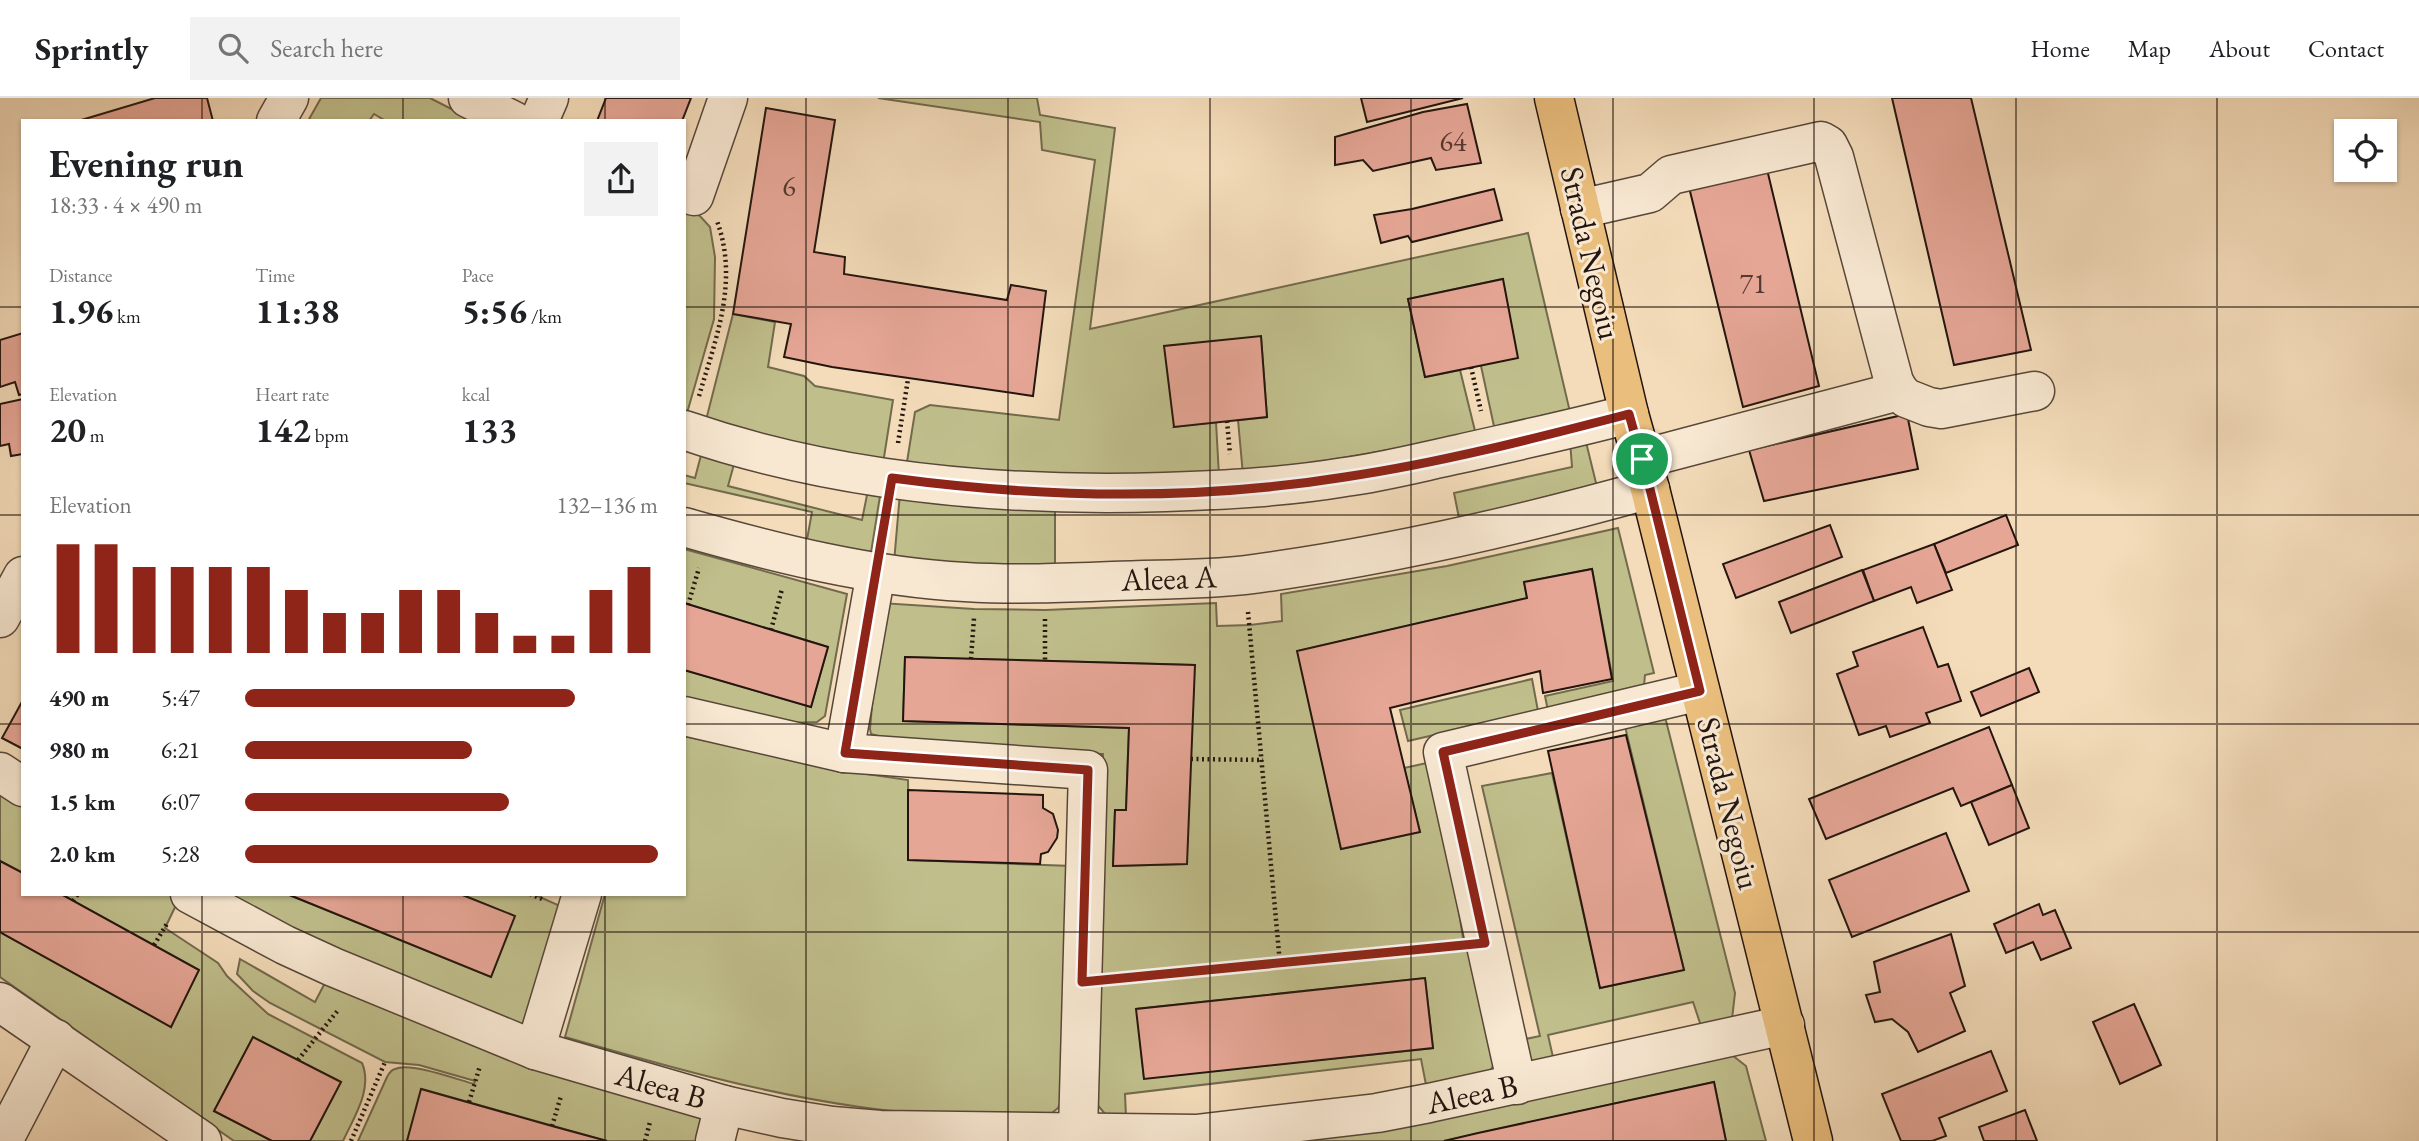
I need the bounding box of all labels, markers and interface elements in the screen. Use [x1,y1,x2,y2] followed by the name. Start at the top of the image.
[190,17,680,80] search box
[35,27,148,70] text: Sprintly
[214,29,252,67] icon: search
[270,31,383,65] text: Search here
[2030,33,2090,64] text: Home
[2128,33,2171,64] text: Map
[2209,33,2270,64] text: About
[2308,33,2384,64] text: Contact
[2334,119,2397,182] map controls
[2334,119,2397,182] button: locate
[1440,123,1467,159] house number: 64
[49,139,244,188] text: Evening run
[584,142,658,216] button: share
[1551,163,1631,344] street label: Strada Negoiu
[782,168,796,204] house number: 6
[49,190,202,220] text: 18:33 · 4 × 490 m
[49,263,112,288] text: Distance
[255,263,295,288] text: Time
[462,263,494,288] text: Pace
[1740,265,1766,301] house number: 71
[49,288,113,333] text: 1.96
[255,288,339,333] text: 11:38
[462,288,527,333] text: 5:56
[113,304,141,329] text: km
[527,304,562,329] text: /km
[49,382,117,407] text: Elevation
[255,382,329,407] text: Heart rate
[462,382,490,407] text: kcal
[49,407,86,452] text: 20
[255,407,311,452] text: 142
[462,407,517,452] text: 133
[86,423,105,448] text: m
[311,423,349,448] text: bpm
[1612,429,1672,489] pin
[1623,440,1661,478] icon: arrive
[49,490,132,520] text: Elevation
[557,490,658,520] text: 132–136 m
[1119,555,1218,601] street label: Aleea A
[49,683,110,713] text: 490 m
[161,683,200,713] text: 5:47
[1687,713,1771,894] street label: Strada Negoiu
[49,735,110,765] text: 980 m
[161,735,200,765] text: 6:21
[49,787,116,817] text: 1.5 km
[161,787,200,817] text: 6:07
[49,839,116,869] text: 2.0 km
[161,839,200,869] text: 5:28
[610,1053,711,1119] street label: Aleea B
[1421,1064,1522,1124] street label: Aleea B

